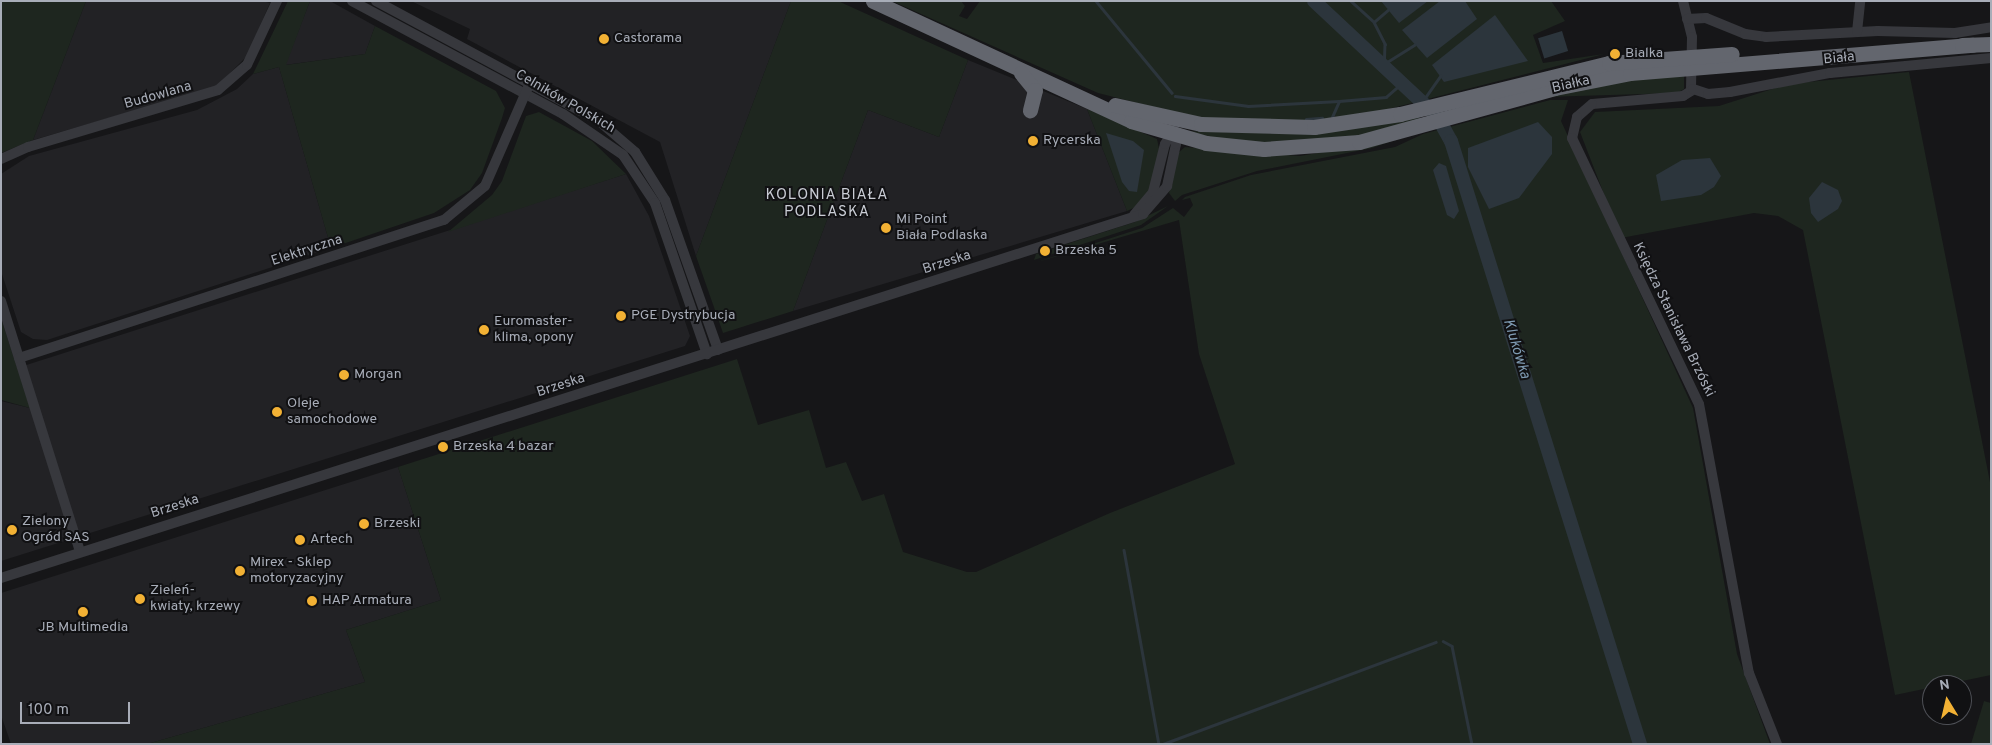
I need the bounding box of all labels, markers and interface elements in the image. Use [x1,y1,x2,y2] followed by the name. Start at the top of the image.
[614,31,682,47] place label: Castorama
[598,33,610,45] marker: Castorama
[1625,46,1663,62] place label: Bialka
[1609,48,1621,60] marker: Bialka
[1823,49,1855,69] street label: Biała
[512,67,618,137] street label: Celników Polskich
[1550,73,1592,97] street label: Białka
[122,78,194,114] street label: Budowlana
[1043,133,1100,149] place label: Rycerska
[1027,135,1039,147] marker: Rycerska
[764,186,890,221] district label: KOLONIA BIAŁA PODLASKA
[896,212,987,244] place label: Mi Point Biała Podlaska
[880,222,892,234] marker: Mi Point Biała Podlaska
[269,232,345,270] street label: Elektryczna
[1628,240,1718,400] street label: Księdza Stanisława Brzóski
[1055,243,1117,259] place label: Brzeska 5
[1039,245,1051,257] marker: Brzeska 5
[921,247,973,279] street label: Brzeska
[631,308,735,324] place label: PGE Dystrybucja
[615,310,627,322] marker: PGE Dystrybucja
[494,314,574,347] place label: Euromaster- klima, opony
[1498,317,1534,381] water label: Klukówka
[478,324,490,336] marker: Euromaster- klima, opony
[354,367,402,383] place label: Morgan
[338,369,350,381] marker: Morgan
[535,370,587,402] street label: Brzeska
[287,396,377,428] place label: Oleje samochodowe
[271,406,283,418] marker: Oleje samochodowe
[453,439,554,455] place label: Brzeska 4 bazar
[437,441,449,453] marker: Brzeska 4 bazar
[149,491,201,523] street label: Brzeska
[22,514,90,546] place label: Zielony Ogród SAS
[374,516,420,532] place label: Brzeski
[358,518,370,530] marker: Brzeski
[6,524,18,536] marker: Zielony Ogród SAS
[310,532,353,548] place label: Artech
[294,534,306,546] marker: Artech
[250,555,343,588] place label: Mirex - Sklep motoryzacyjny
[234,565,246,577] marker: Mirex - Sklep motoryzacyjny
[150,583,240,616] place label: Zieleń- kwiaty, krzewy
[134,593,146,605] marker: Zieleń- kwiaty, krzewy
[322,593,412,609] place label: HAP Armatura
[306,595,318,607] marker: HAP Armatura
[77,606,89,618] marker: JB Multimedia
[38,620,128,636] place label: JB Multimedia
[1922,675,1972,725] north arrow
[1938,676,1951,695] text: N
[22,692,132,724] scale bar
[28,701,69,720] text: 100 m

